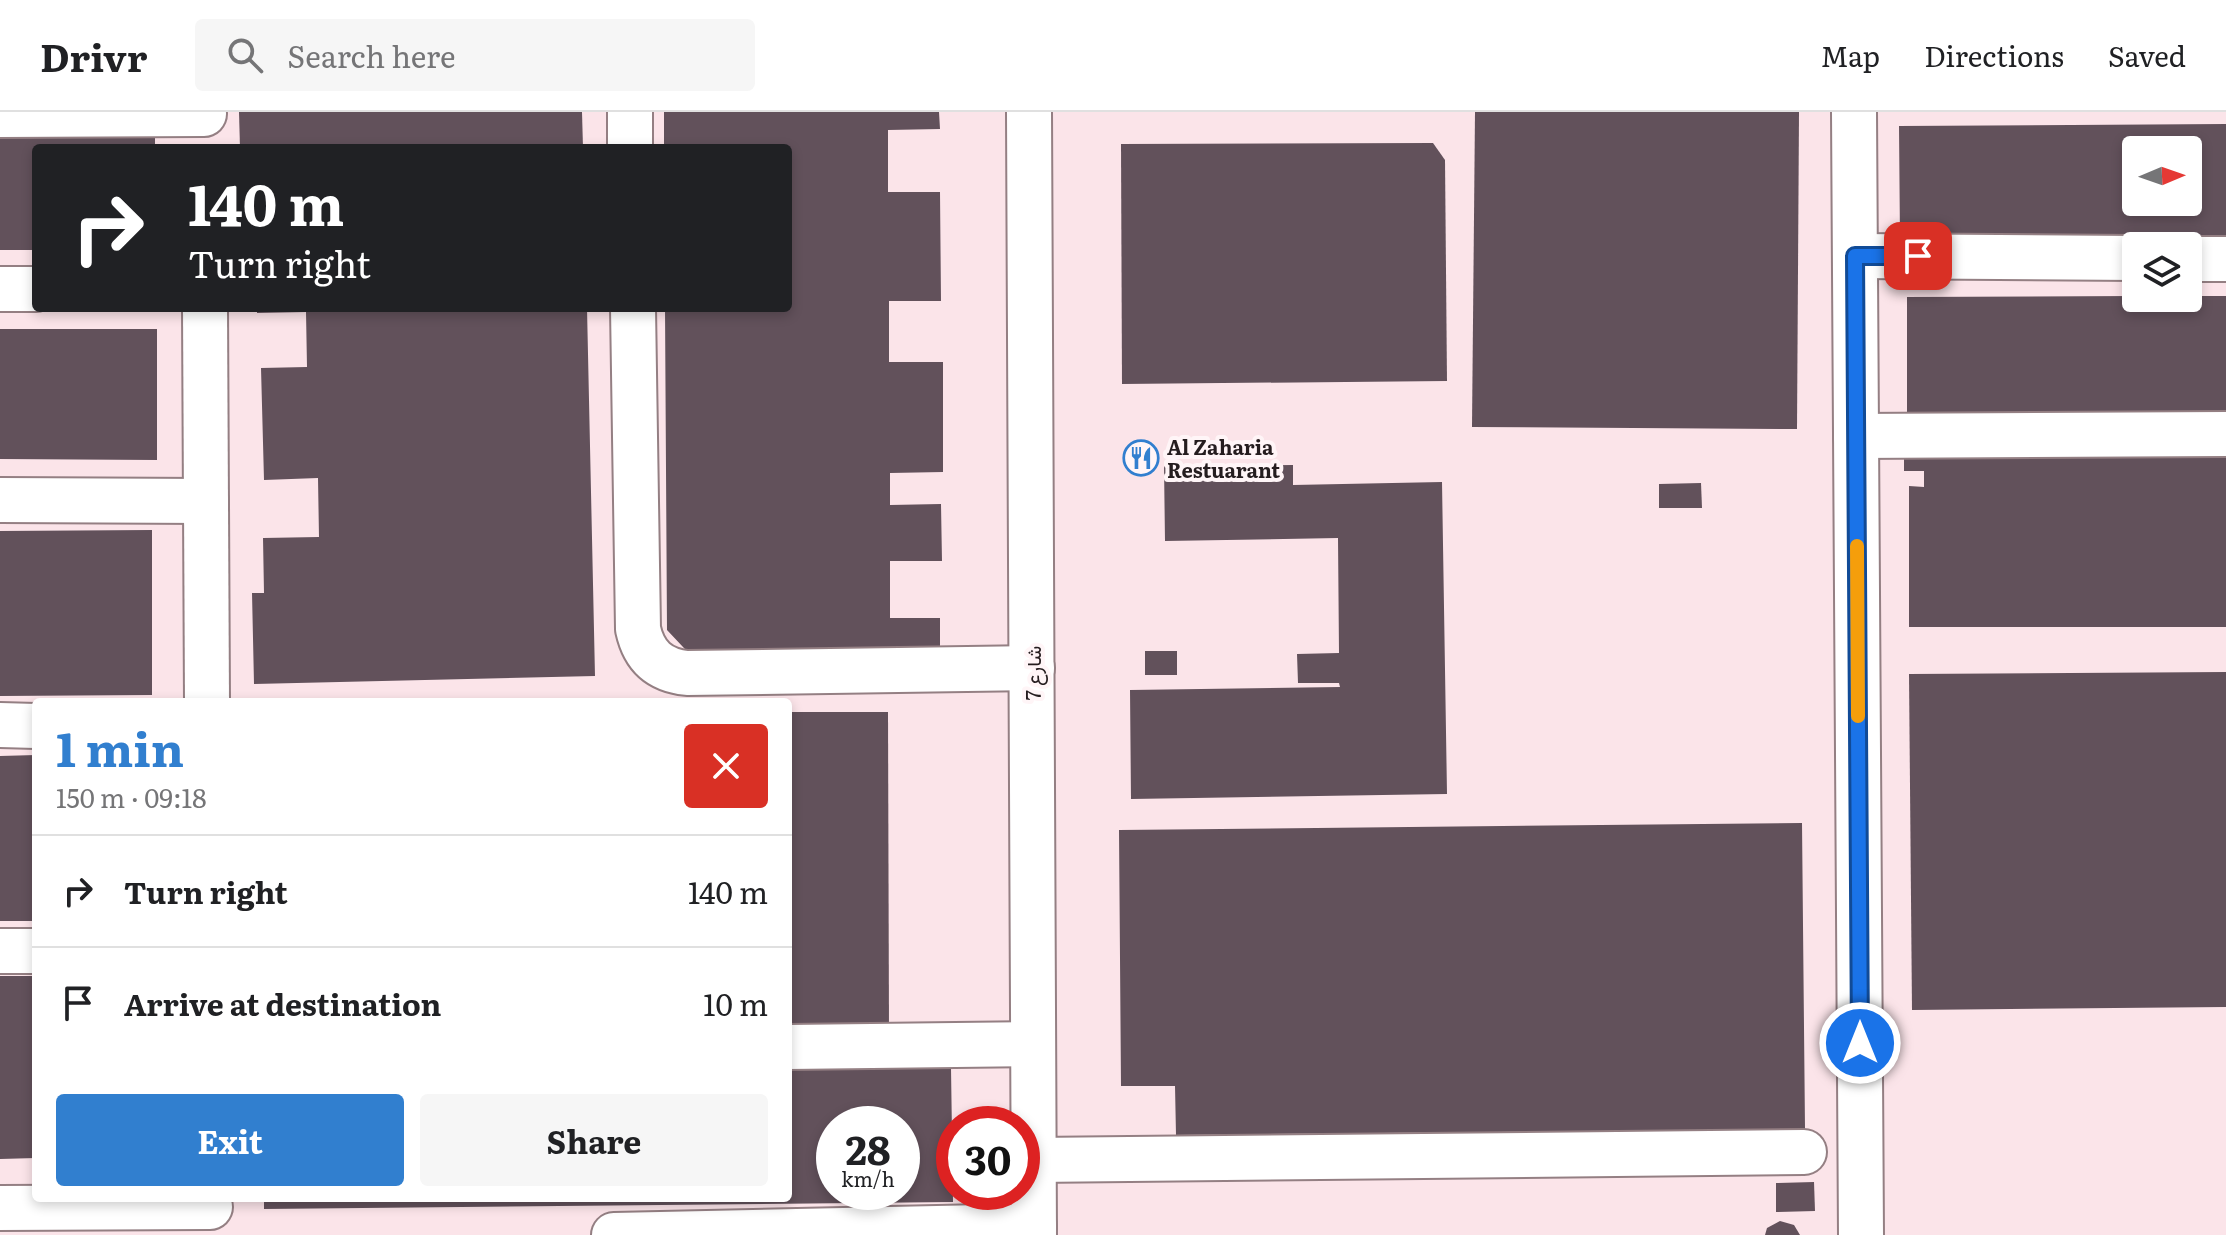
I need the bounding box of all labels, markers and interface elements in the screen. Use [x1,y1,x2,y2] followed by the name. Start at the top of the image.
[195,19,755,91] search box
[40,27,147,84] text: Drivr
[223,33,267,77] icon: search
[287,33,456,77] text: Search here
[1821,34,1880,76] text: Map
[1924,34,2064,76] text: Directions
[2108,34,2186,76] text: Saved
[2122,136,2202,216] north arrow
[2122,136,2202,312] map controls
[188,160,344,243] text: 140 m
[56,176,160,280] icon: right
[1884,222,1952,290] pin
[2122,232,2202,312] button: layers
[1896,234,1940,278] icon: arrive
[188,236,371,289] text: Turn right
[1167,431,1280,484] place label: Al Zaharia Restuarant
[1122,439,1160,477] restaurant icon: Al Zaharia Restuarant
[1017,646,1048,700] street label: شارع 7
[56,711,184,782] text: 1 min
[684,724,768,808] button: close
[56,777,207,816] text: 150 m · 09:18
[56,869,100,913] icon: right
[124,869,288,913] text: Turn right
[688,869,768,913] text: 140 m
[56,981,100,1025] icon: arrive
[124,981,441,1025] text: Arrive at destination
[703,981,768,1025] text: 10 m
[1818,1001,1902,1085] position arrow
[56,1094,404,1186] button: Exit
[420,1094,768,1186] button: Share
[936,1106,1040,1210] speed limit sign: 30
[845,1118,891,1177] text: 28
[841,1163,895,1193] text: km/h

